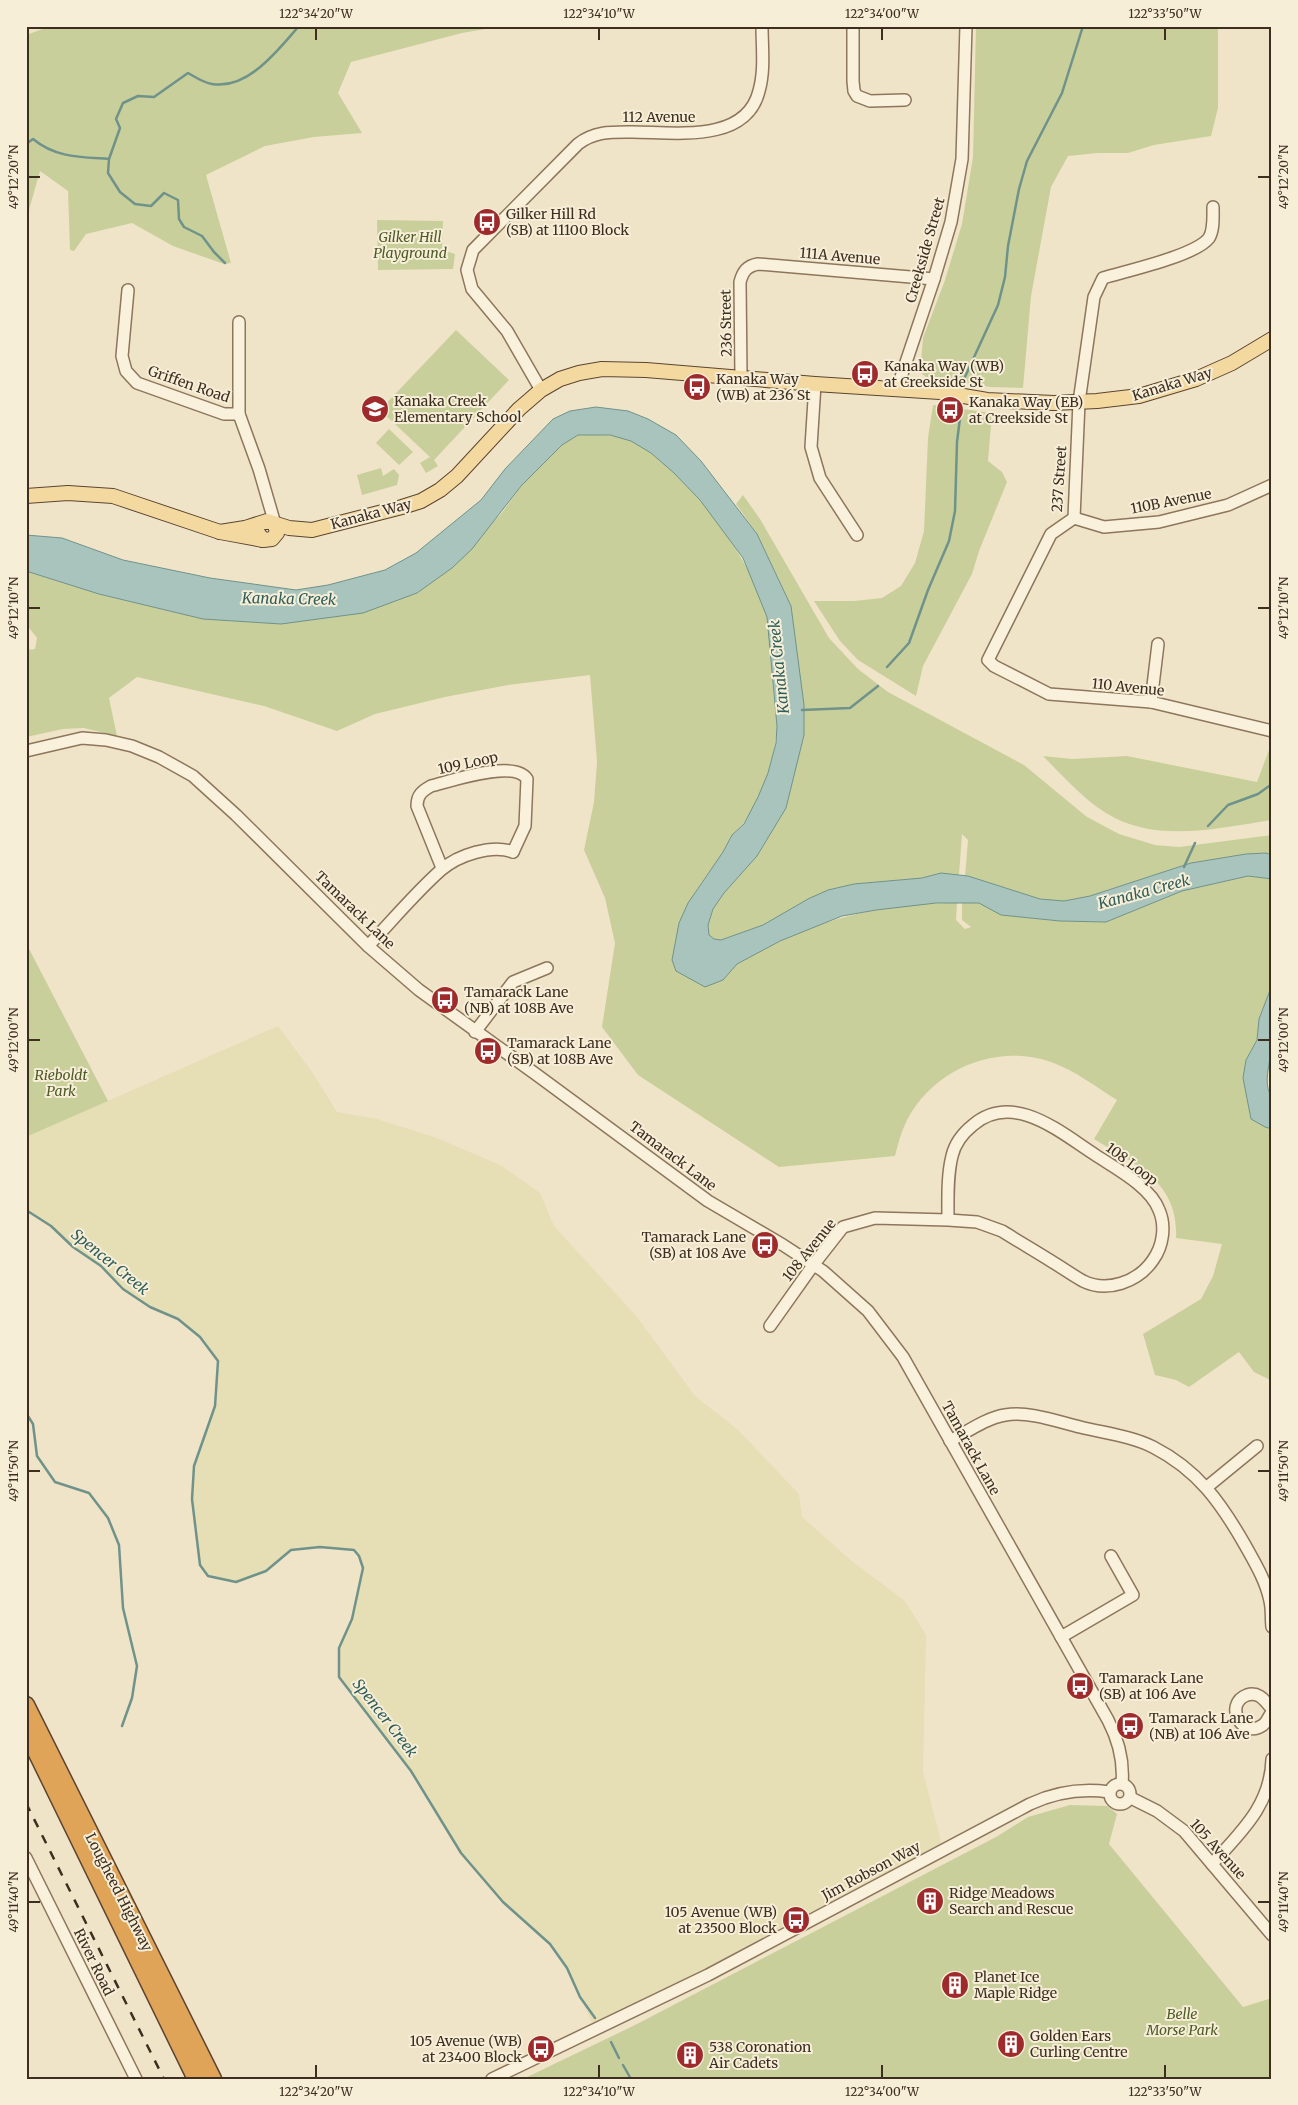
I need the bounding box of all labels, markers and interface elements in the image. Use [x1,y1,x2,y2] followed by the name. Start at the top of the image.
[279,6,354,21] text: 122°34'20"W
[563,6,636,21] text: 122°34'10"W
[845,6,920,21] text: 122°34'00"W
[1128,6,1203,21] text: 122°33'50"W
[623,108,695,126] street label: 112 Avenue
[6,144,21,209] text: 49°12'20"N
[1276,144,1291,209] text: 49°12'20"N
[901,195,949,305] street label: Creekside Street
[506,205,629,239] place label: Gilker Hill Rd (SB) at 11100 Block
[472,207,502,237] bus stop icon: Gilker Hill Rd (SB) at 11100 Block
[373,228,447,262] park label: Gilker Hill Playground
[799,244,881,268] street label: 111A Avenue
[716,289,736,357] street label: 236 Street
[884,357,1004,391] place label: Kanaka Way (WB) at Creekside St
[850,359,880,389] bus stop icon: Kanaka Way (WB) at Creekside St
[146,362,233,407] street label: Griffen Road
[1130,363,1215,405] street label: Kanaka Way
[716,370,811,404] place label: Kanaka Way (WB) at 236 St
[682,372,712,402] bus stop icon: Kanaka Way (WB) at 236 St
[394,392,522,426] place label: Kanaka Creek Elementary School
[969,393,1083,427] place label: Kanaka Way (EB) at Creekside St
[360,394,390,424] school or university icon: Kanaka Creek Elementary School
[935,395,965,425] bus stop icon: Kanaka Way (EB) at Creekside St
[1048,445,1070,513] street label: 237 Street
[1129,484,1213,518] street label: 110B Avenue
[329,494,414,533] street label: Kanaka Way
[6,576,21,639] text: 49°12'10"N
[1276,576,1291,639] text: 49°12'10"N
[241,588,337,609] water label: Kanaka Creek
[764,618,793,716] water label: Kanaka Creek
[1091,674,1165,700] street label: 110 Avenue
[436,748,500,778] street label: 109 Loop
[311,867,399,953] street label: Tamarack Lane
[1095,870,1193,913] water label: Kanaka Creek
[464,983,573,1017] place label: Tamarack Lane (NB) at 108B Ave
[430,985,460,1015] bus stop icon: Tamarack Lane (NB) at 108B Ave
[6,1007,21,1073] text: 49°12'00"N
[1276,1007,1291,1073] text: 49°12'00"N
[507,1034,613,1068] place label: Tamarack Lane (SB) at 108B Ave
[473,1036,503,1066] bus stop icon: Tamarack Lane (SB) at 108B Ave
[35,1066,88,1100] park label: Rieboldt Park
[626,1117,720,1195] street label: Tamarack Lane
[1102,1139,1162,1190] street label: 108 Loop
[778,1215,840,1285] street label: 108 Avenue
[68,1225,154,1299] water label: Spencer Creek
[642,1228,746,1262] place label: Tamarack Lane (SB) at 108 Ave
[750,1230,780,1260] bus stop icon: Tamarack Lane (SB) at 108 Ave
[938,1398,1004,1498] street label: Tamarack Lane
[6,1439,21,1502] text: 49°11'50"N
[1276,1439,1291,1502] text: 49°11'50"N
[1099,1669,1203,1703] place label: Tamarack Lane (SB) at 106 Ave
[1065,1671,1095,1701] bus stop icon: Tamarack Lane (SB) at 106 Ave
[349,1675,422,1761] water label: Spencer Creek
[1149,1709,1253,1743] place label: Tamarack Lane (NB) at 106 Ave
[1115,1711,1145,1741] bus stop icon: Tamarack Lane (NB) at 106 Ave
[1186,1815,1250,1883] street label: 105 Avenue
[81,1830,157,1955] street label: Lougheed Highway
[818,1837,924,1905] street label: Jim Robson Way
[6,1871,21,1933] text: 49°11'40"N
[1276,1871,1291,1933] text: 49°11'40"N
[949,1884,1073,1918] place label: Ridge Meadows Search and Rescue
[915,1886,945,1916] building icon: Ridge Meadows Search and Rescue
[665,1903,777,1937] place label: 105 Avenue (WB) at 23500 Block
[781,1905,811,1935] bus stop icon: 105 Avenue (WB) at 23500 Block
[70,1925,118,1999] street label: River Road
[974,1968,1057,2002] place label: Planet Ice Maple Ridge
[940,1970,970,2000] building icon: Planet Ice Maple Ridge
[1145,2005,1218,2039] park label: Belle Morse Park
[1030,2027,1128,2061] place label: Golden Ears Curling Centre
[996,2029,1026,2059] building icon: Golden Ears Curling Centre
[410,2032,522,2066] place label: 105 Avenue (WB) at 23400 Block
[526,2034,556,2064] bus stop icon: 105 Avenue (WB) at 23400 Block
[708,2038,811,2072] place label: 538 Coronation Air Cadets
[675,2040,705,2070] building icon: 538 Coronation Air Cadets
[279,2084,354,2099] text: 122°34'20"W
[563,2084,636,2099] text: 122°34'10"W
[845,2084,920,2099] text: 122°34'00"W
[1128,2084,1203,2099] text: 122°33'50"W

